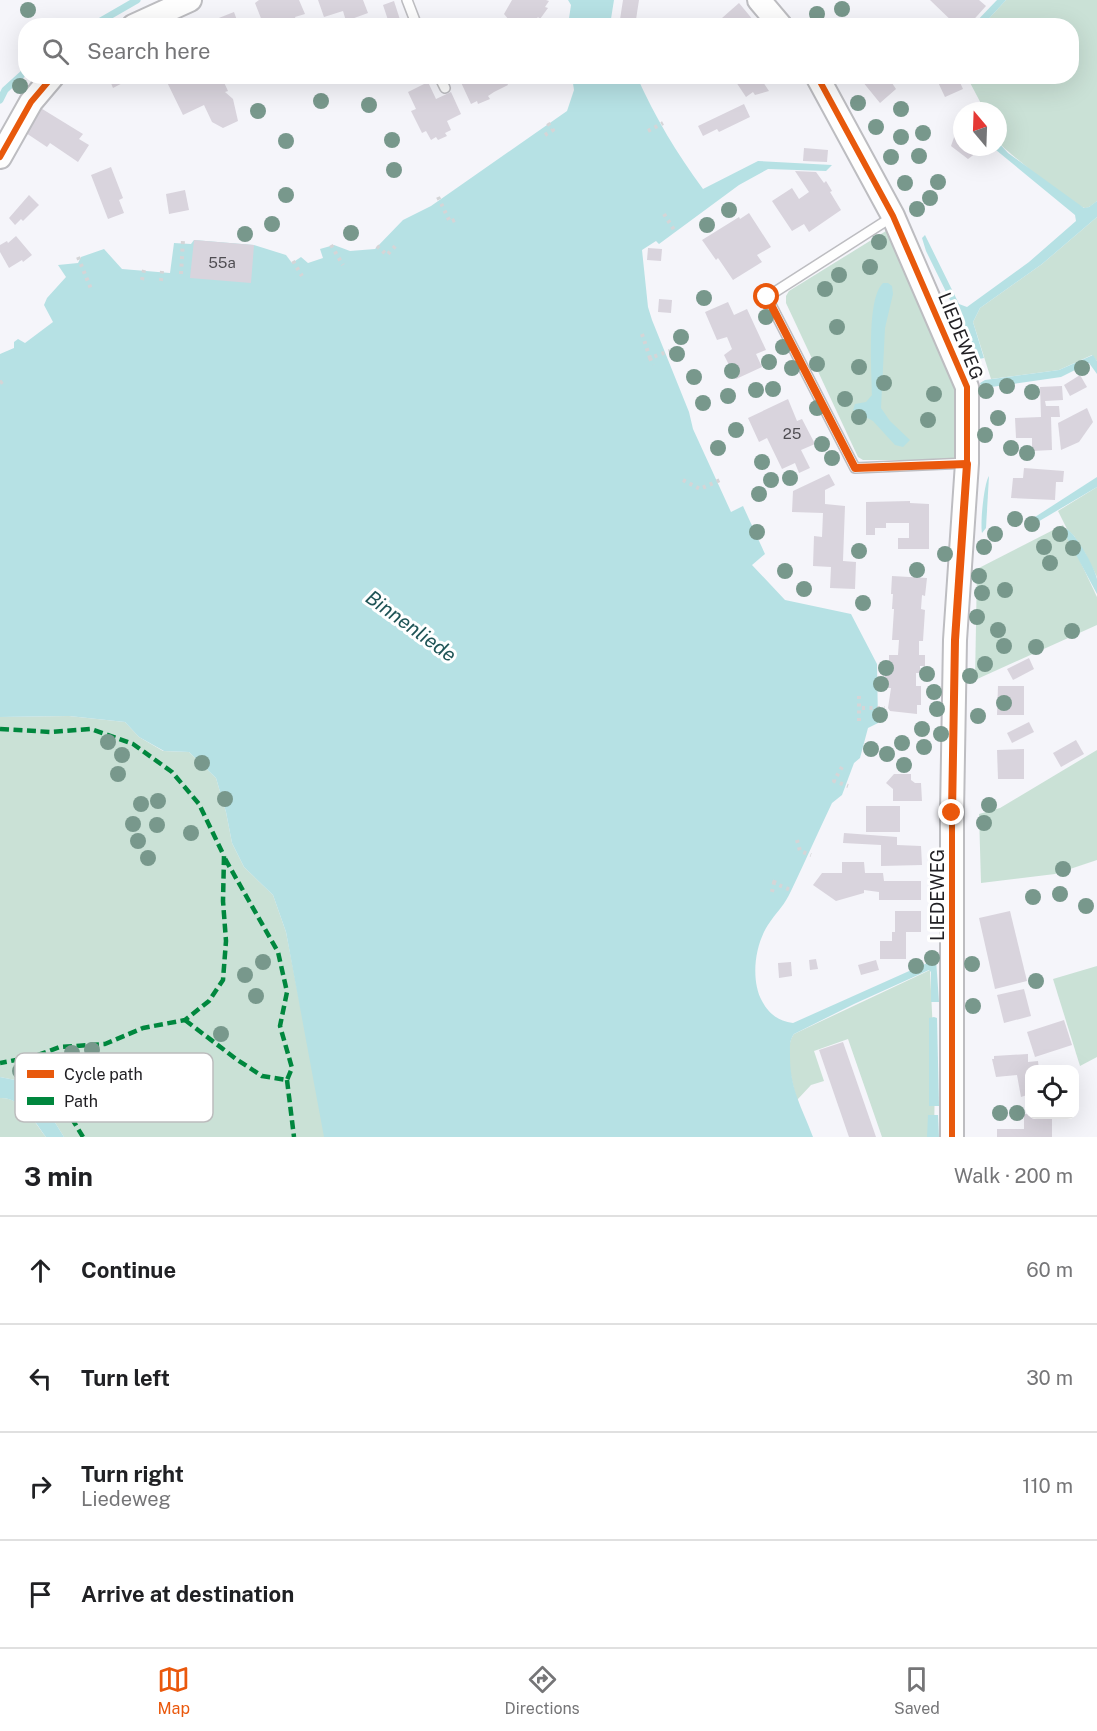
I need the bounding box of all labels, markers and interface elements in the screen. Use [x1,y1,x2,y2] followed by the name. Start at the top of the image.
[18,18,1079,84] search box
[39,35,72,68] icon: search
[87,38,211,64] text: Search here
[953,102,1007,156] north arrow
[208,254,236,271] house number: 55a
[753,283,779,309] route start
[934,289,988,383] street label: LIEDEWEG
[783,425,801,442] house number: 25
[361,585,461,667] water label: Binnenliede
[938,799,964,825] route end
[927,849,948,941] street label: LIEDEWEG
[15,1053,213,1122] legend
[64,1065,143,1084] text: Cycle path
[1025,1065,1079,1119] map controls
[1025,1065,1079,1119] button: locate
[64,1092,98,1111] text: Path
[24,1161,93,1192] text: 3 min
[954,1164,1073,1188] text: Walk · 200 m
[24,1254,57,1287] icon: ahead
[81,1257,176,1283] text: Continue
[1026,1258,1073,1282] text: 60 m
[24,1362,57,1395] icon: left
[81,1365,170,1391] text: Turn left
[1026,1366,1073,1390] text: 30 m
[81,1461,184,1487] text: Turn right
[24,1470,57,1503] icon: right
[1022,1474,1073,1498] text: 110 m
[81,1487,171,1511] text: Liedeweg
[24,1578,57,1611] icon: arrive
[81,1581,294,1607] text: Arrive at destination
[157,1663,190,1718] tab: Map
[505,1663,580,1718] tab: Directions
[894,1663,940,1718] tab: Saved

